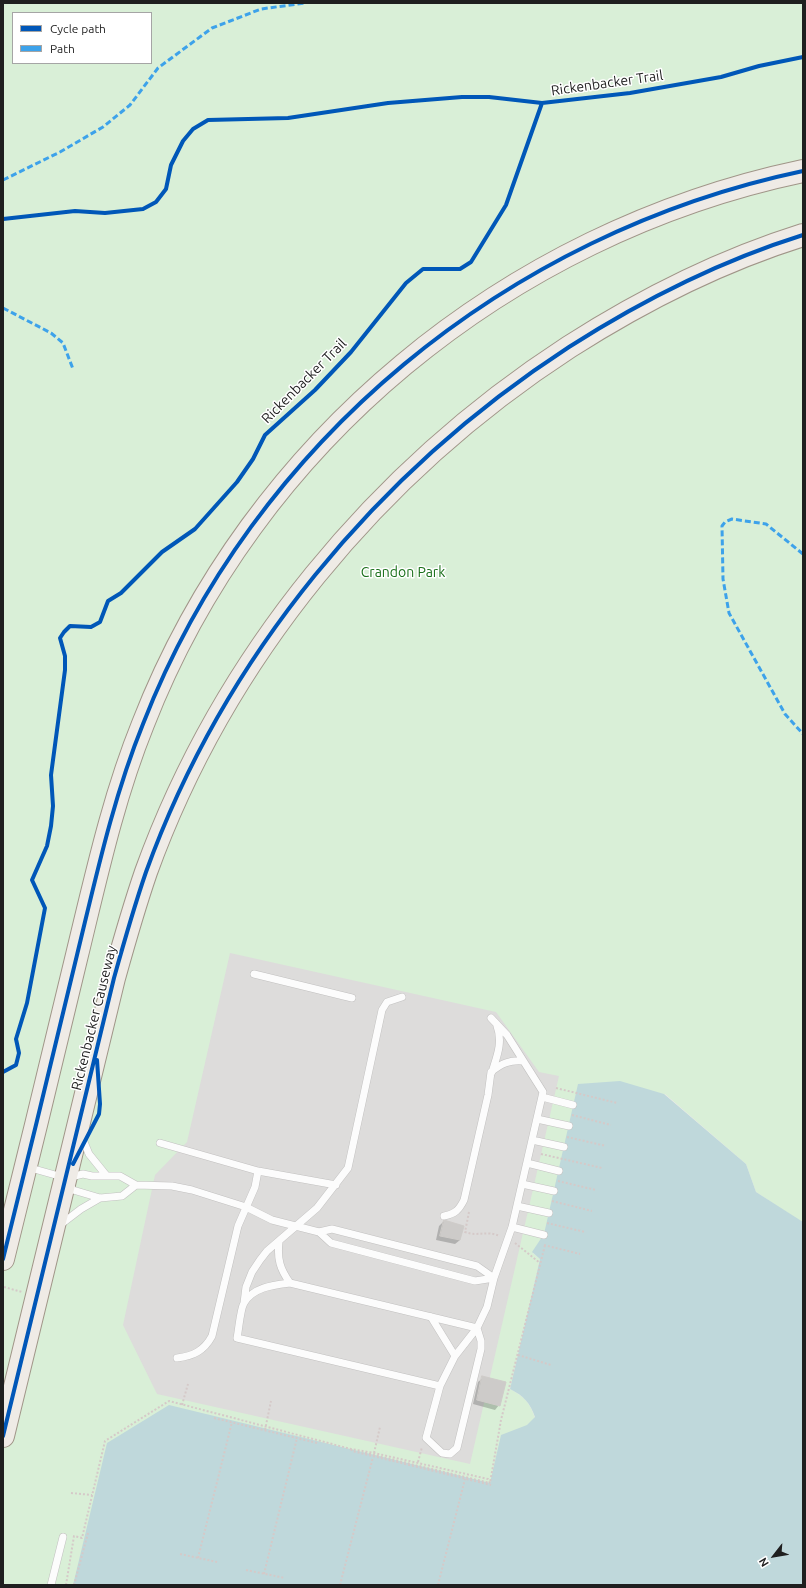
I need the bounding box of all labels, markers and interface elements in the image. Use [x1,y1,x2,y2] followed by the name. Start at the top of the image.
[12,12,152,64] legend
[50,22,106,35] text: Cycle path
[50,42,75,55] text: Path
[550,67,664,99] street label: Rickenbacker Trail
[258,335,350,427] street label: Rickenbacker Trail
[361,564,445,580] park label: Crandon Park
[68,944,120,1092] street label: Rickenbacker Causeway
[754,1536,794,1576] north arrow
[756,1556,771,1569] text: N

